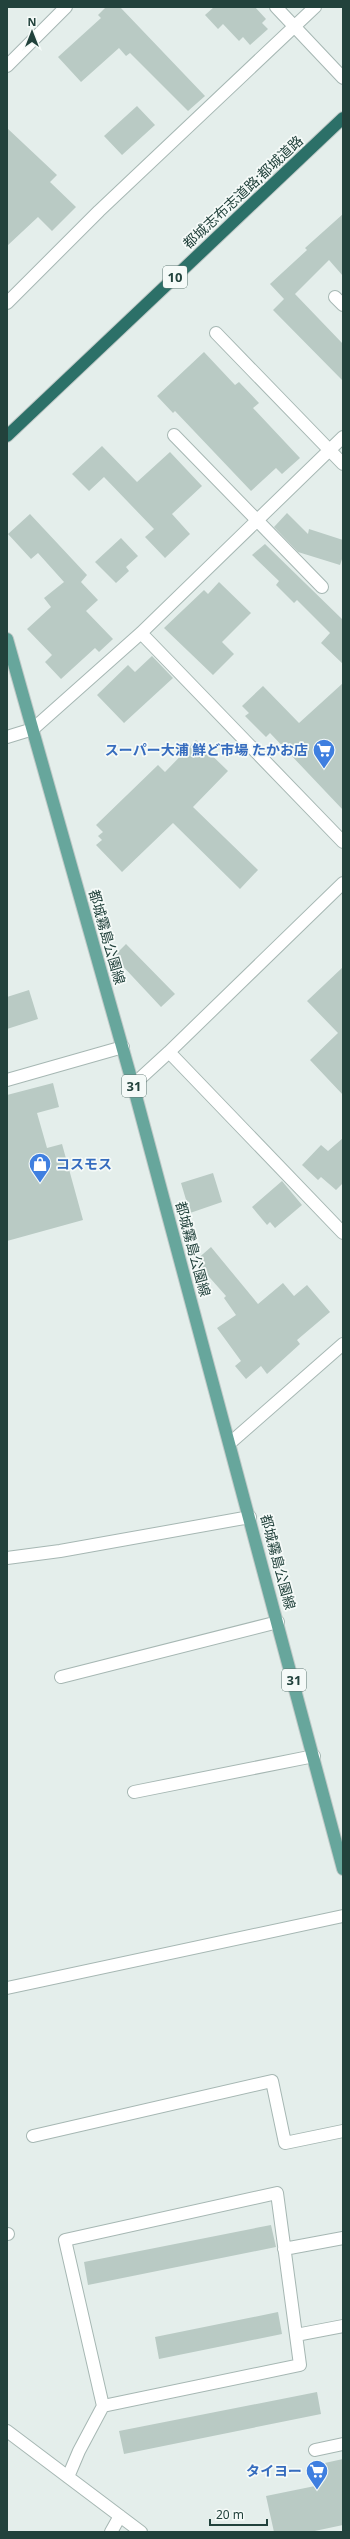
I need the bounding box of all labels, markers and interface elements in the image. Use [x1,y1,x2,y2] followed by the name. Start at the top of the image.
[12,12,52,52] north arrow
[28,14,36,29] text: N
[178,131,307,252] street label: 都城志布志道路;都城道路
[163,266,187,288] road number: 10
[311,737,337,770] supermarket icon: スーパー大浦 鮮ど市場 たかお店
[105,740,308,759] place label: スーパー大浦 鮮ど市場 たかお店
[85,887,130,987] street label: 都城霧島公園線
[122,1075,146,1097] road number: 31
[27,1151,53,1184] shop icon: コスモス
[56,1154,112,1173] place label: コスモス
[172,1199,215,1299] street label: 都城霧島公園線
[257,1512,300,1612] street label: 都城霧島公園線
[282,1669,306,1691] road number: 31
[304,2458,330,2491] supermarket icon: タイヨー
[246,2461,302,2480] place label: タイヨー
[210,2501,267,2527] scale bar
[216,2506,244,2523] text: 20 m

